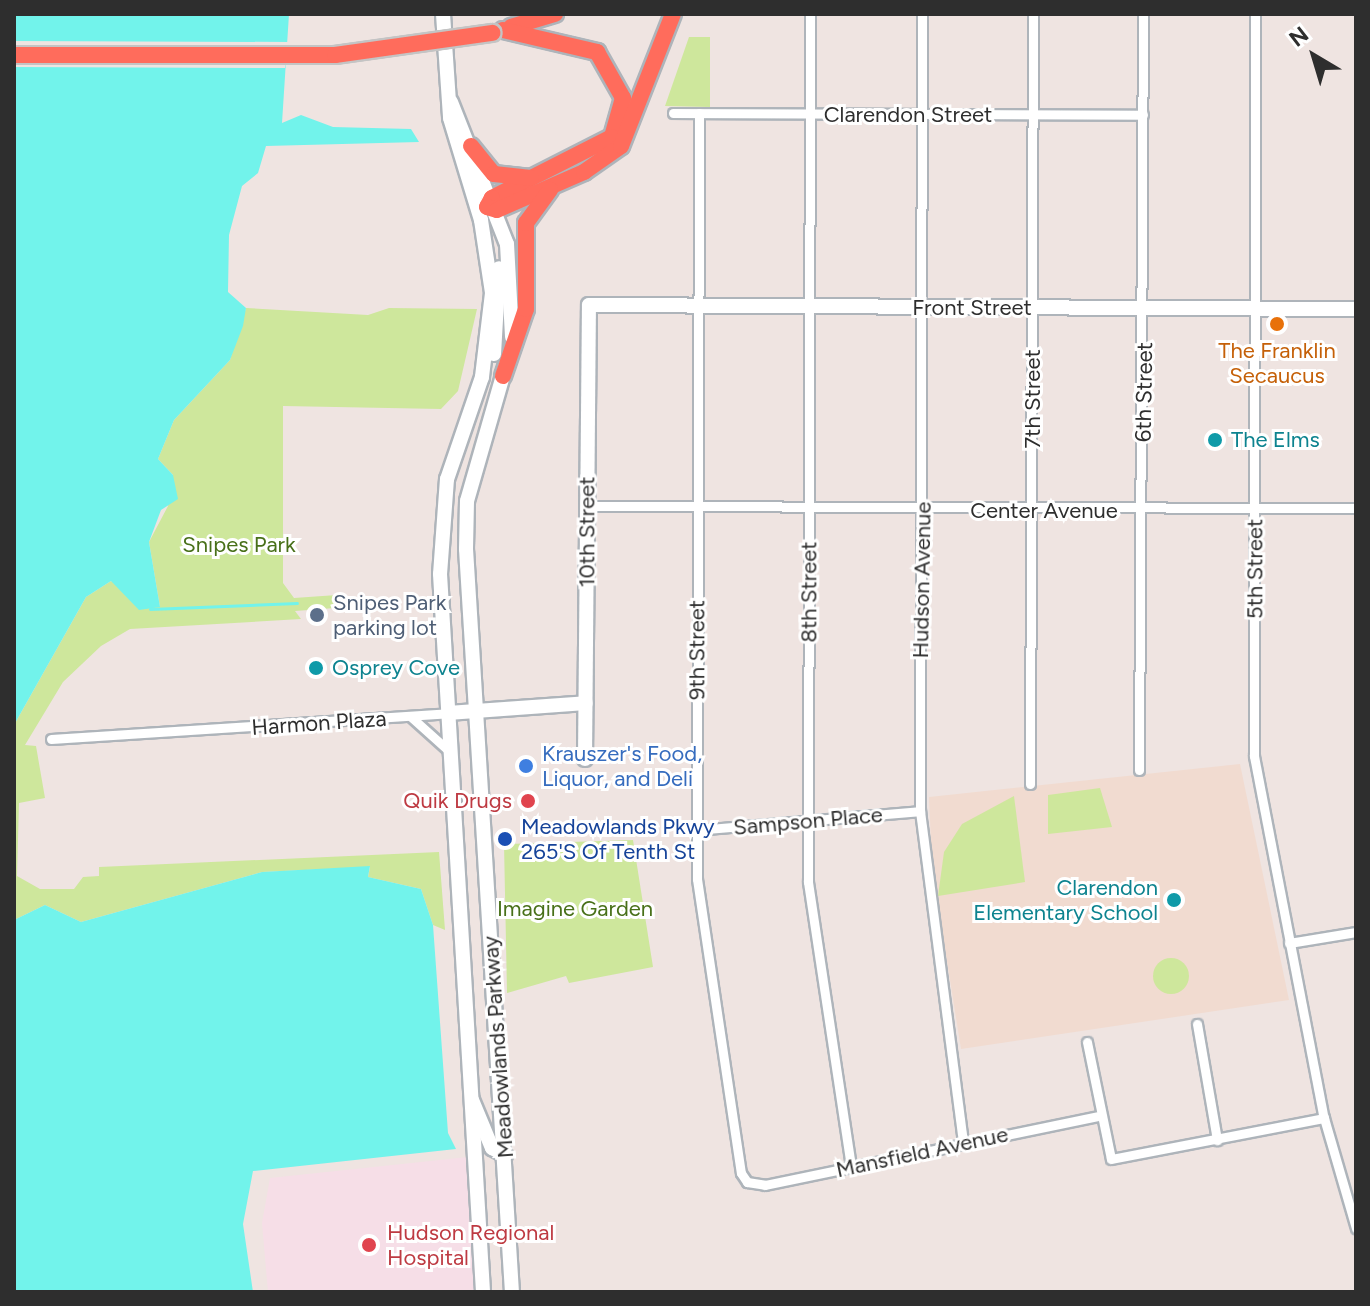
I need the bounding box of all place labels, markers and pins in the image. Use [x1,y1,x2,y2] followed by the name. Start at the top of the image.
[1268,315,1286,333] marker: The Franklin Secaucus
[1218,337,1336,388] place label: The Franklin Secaucus
[1231,427,1320,453] place label: The Elms
[1206,431,1224,449] marker: The Elms
[333,589,446,640] place label: Snipes Park parking lot
[308,606,326,624] marker: Snipes Park parking lot
[332,655,460,681] place label: Osprey Cove
[307,659,325,677] marker: Osprey Cove
[542,740,702,792] place label: Krauszer's Food, Liquor, and Deli
[517,757,535,775] marker: Krauszer's Food, Liquor, and Deli
[403,788,512,814] place label: Quik Drugs
[519,792,537,810] marker: Quik Drugs
[521,813,715,864] place label: Meadowlands Pkwy 265'S Of Tenth St
[496,830,514,848] marker: Meadowlands Pkwy 265'S Of Tenth St
[973,874,1158,926] place label: Clarendon Elementary School
[1165,891,1183,909] marker: Clarendon Elementary School
[387,1219,554,1270] place label: Hudson Regional Hospital
[358,1234,380,1256] marker: Hudson Regional Hospital

